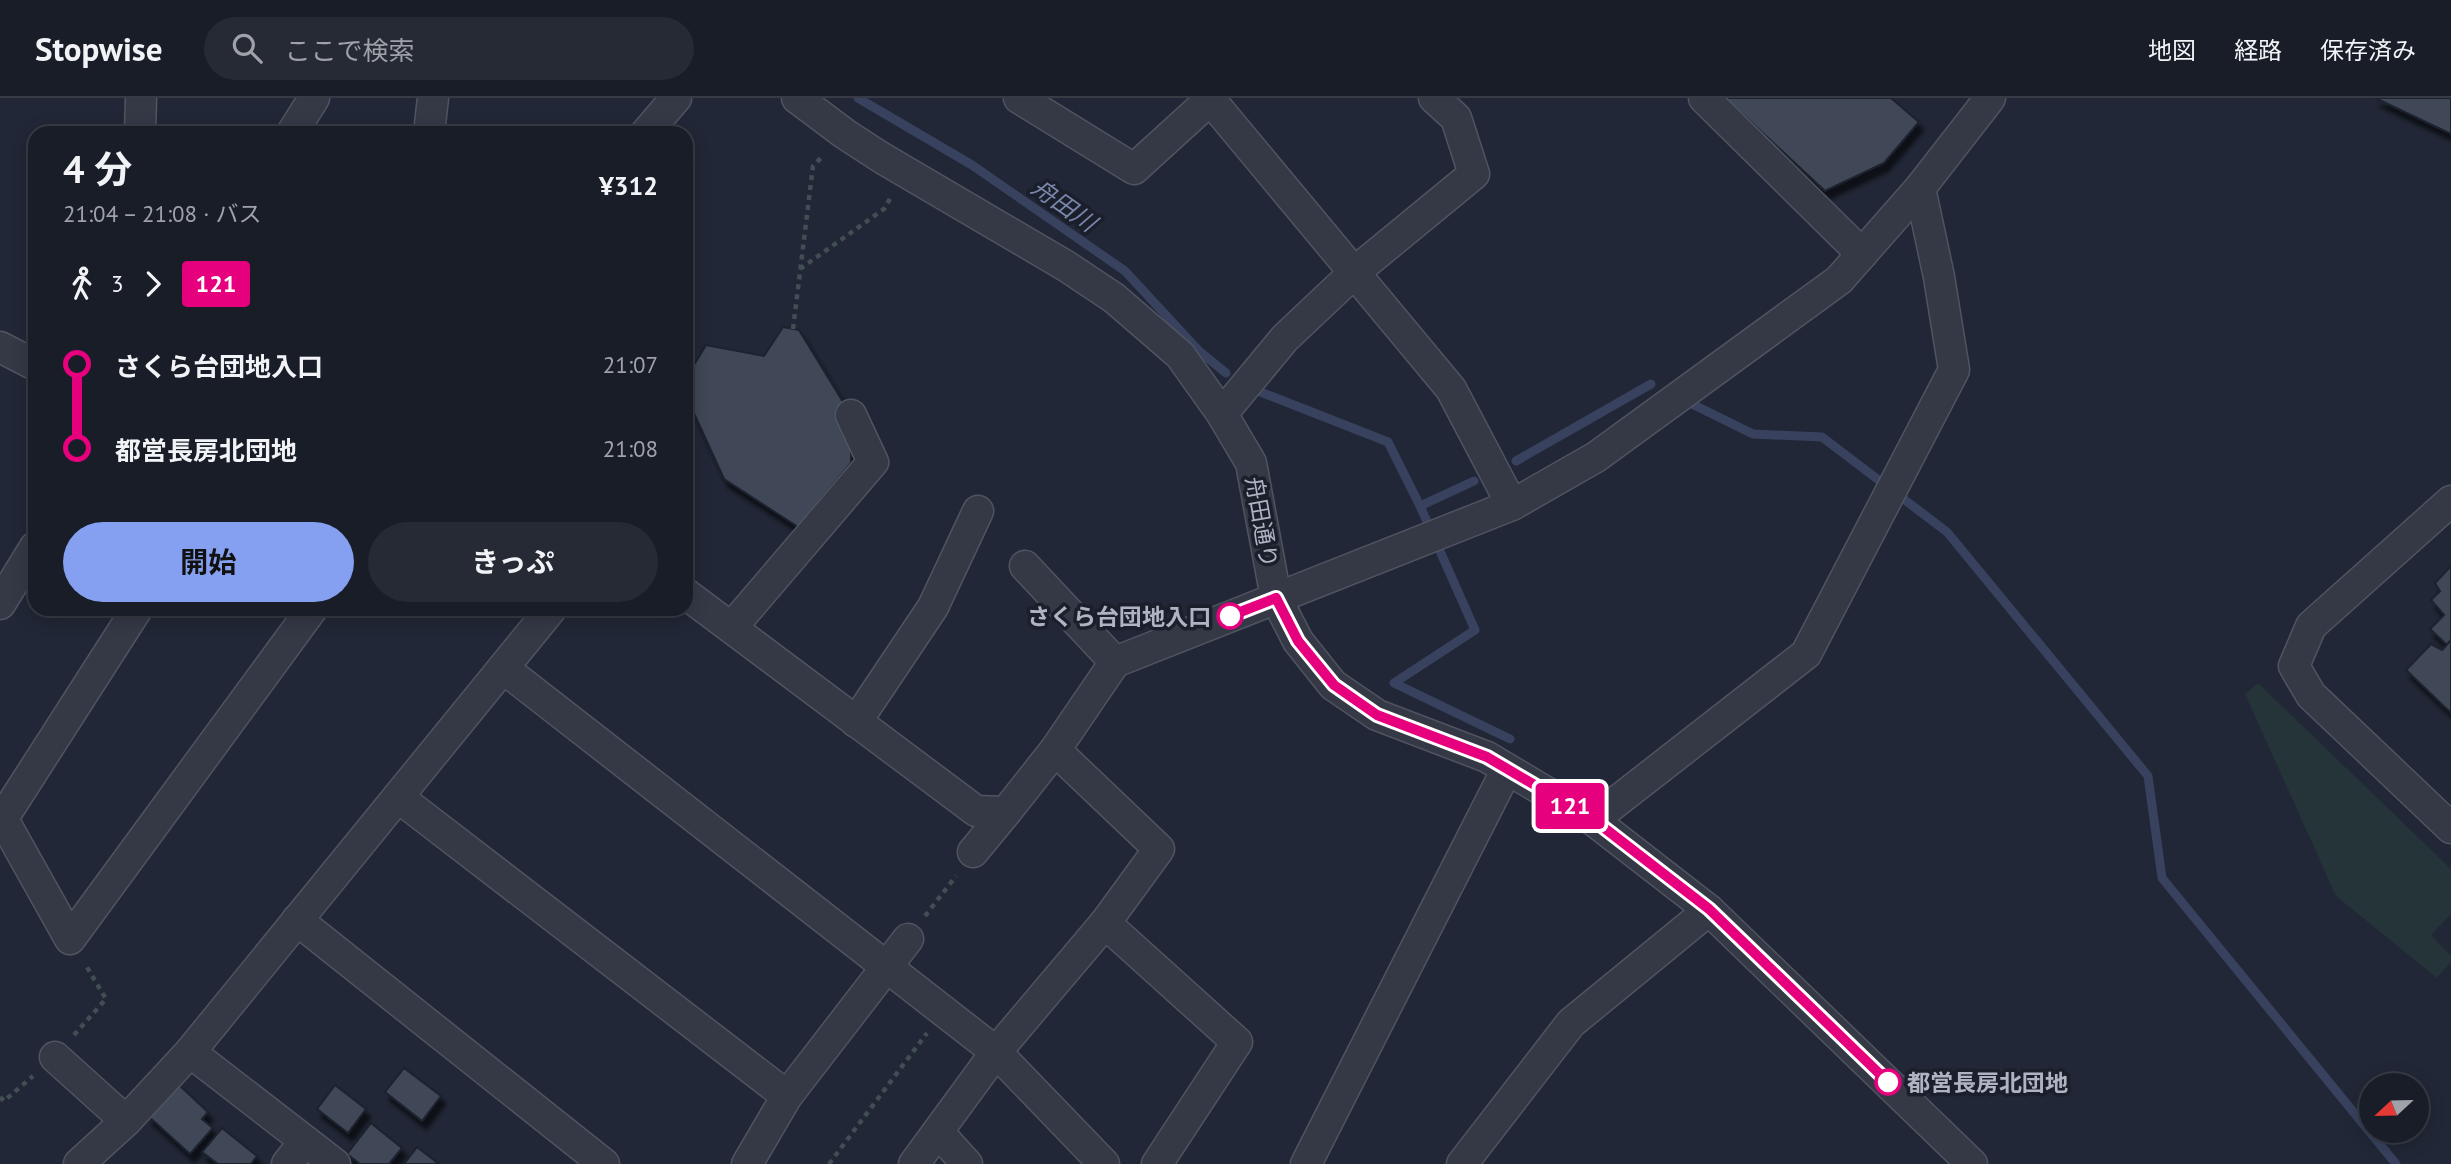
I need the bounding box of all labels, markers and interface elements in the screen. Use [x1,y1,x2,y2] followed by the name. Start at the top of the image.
[204,17,694,80] search box
[35,27,162,70] text: Stopwise
[228,29,266,67] icon: search
[284,34,414,67] text: ここで検索
[2148,35,2196,66] text: 地図
[2234,35,2282,66] text: 経路
[2320,35,2416,66] text: 保存済み
[63,144,132,193] text: 4 分
[599,169,658,202] text: ¥312
[1026,172,1105,240] water label: 舟田川
[63,199,262,228] text: 21:04 – 21:08 · バス
[63,265,101,303] icon: walk
[134,265,172,303] icon: forward
[196,268,236,299] text: 121
[111,269,124,298] text: 3
[115,350,323,383] text: さくら台団地入口
[603,350,658,379] text: 21:07
[115,434,297,467] text: 都営長房北団地
[603,434,658,463] text: 21:08
[1240,474,1284,570] street label: 舟田通り
[63,522,354,602] button: 開始
[368,522,658,602] button: きっぷ
[1027,602,1211,631] place label: さくら台団地入口
[1217,603,1243,629] marker: さくら台団地入口
[1530,783,1610,829] line badge: 121
[1550,790,1590,821] text: 121
[1907,1068,2068,1097] place label: 都営長房北団地
[1875,1069,1901,1095] marker: 都営長房北団地
[2359,1073,2429,1143] north arrow
[2359,1073,2429,1143] map controls

